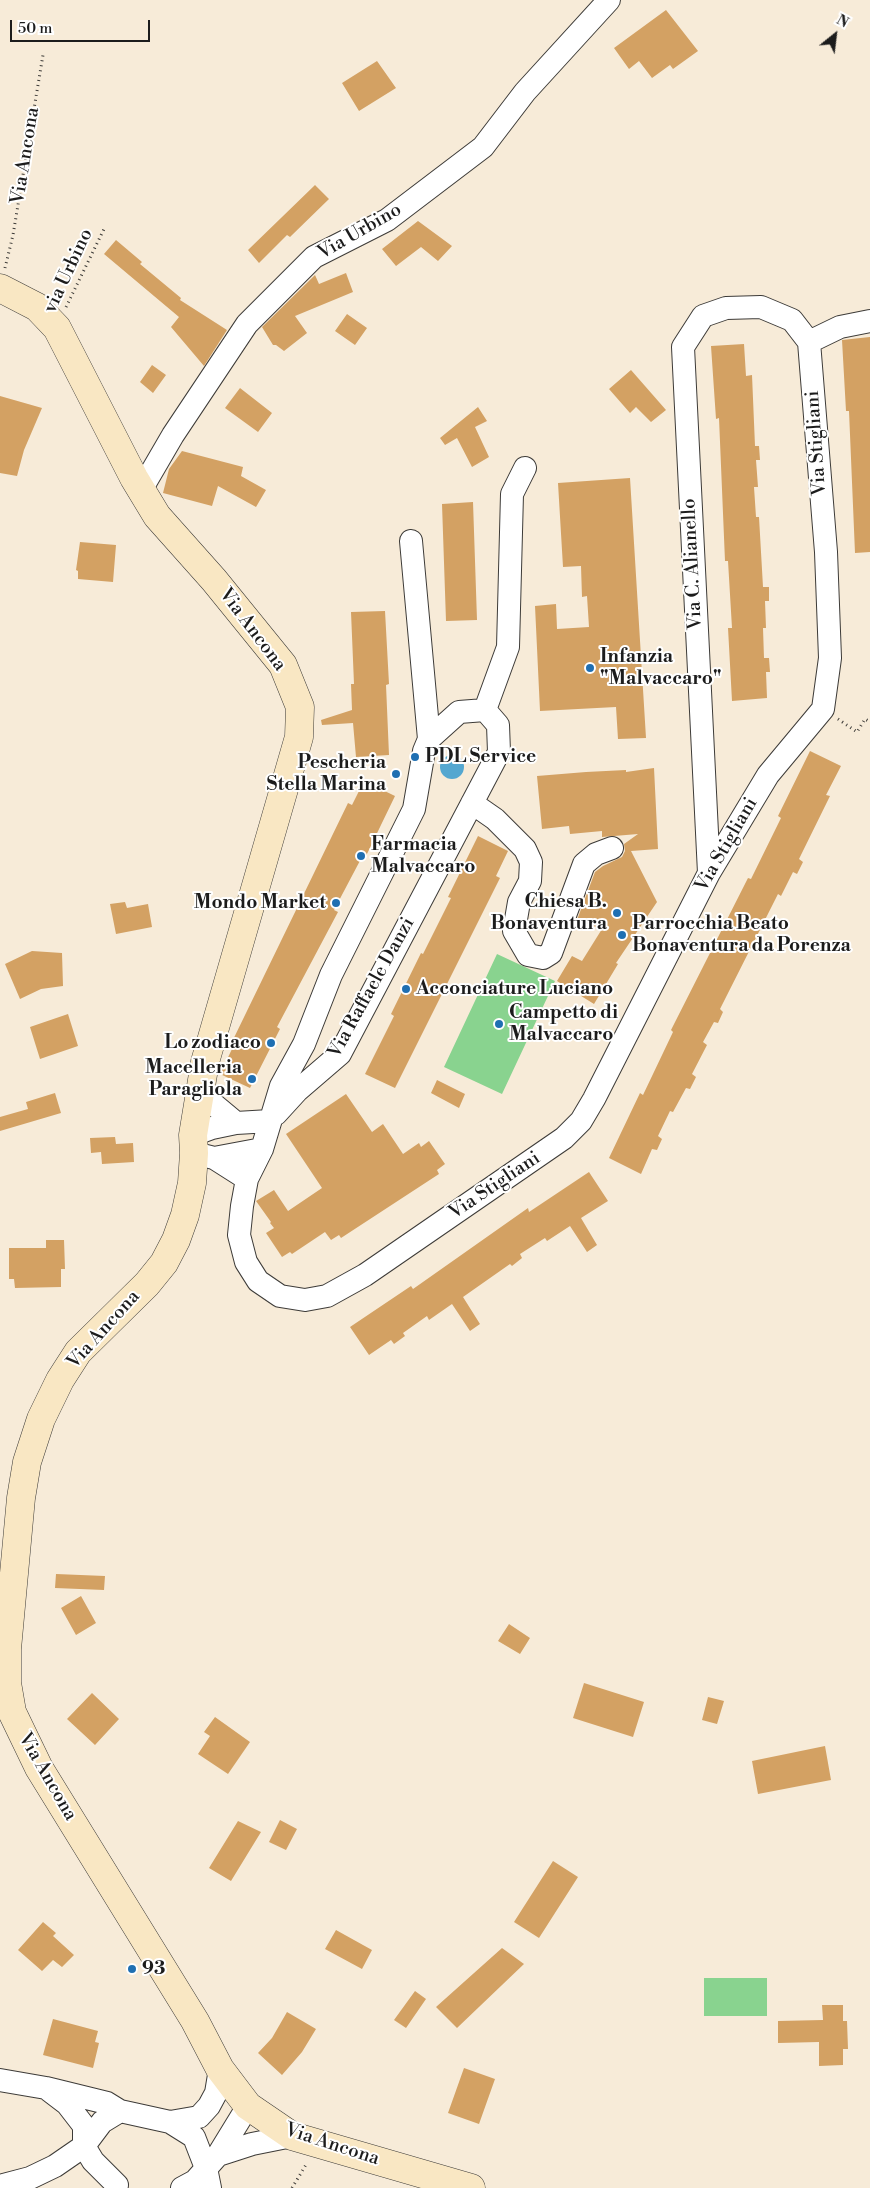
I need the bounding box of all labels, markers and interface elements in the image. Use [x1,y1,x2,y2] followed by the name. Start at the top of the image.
[12,10,152,42] scale bar
[810,10,860,60] north arrow
[833,11,851,32] text: N
[18,19,52,38] text: 50 m
[7,106,45,206] street label: Via Ancona
[314,199,406,265] street label: Via Urbino
[40,225,98,317] street label: via Urbino
[802,390,832,496] street label: Via Stigliani
[678,498,708,630] street label: Via C. Alianello
[213,584,291,676] street label: Via Ancona
[600,646,722,690] place label: Infanzia "Malvaccaro"
[584,662,596,674] marker: Infanzia "Malvaccaro"
[425,746,536,768] place label: PDL Service
[409,751,421,763] marker: PDL Service
[266,752,386,796] place label: Pescheria Stella Marina
[390,768,402,780] marker: Pescheria Stella Marina
[691,794,763,896] street label: Via Stigliani
[371,834,476,878] place label: Farmacia Malvaccaro
[355,850,367,862] marker: Farmacia Malvaccaro
[491,891,607,935] place label: Chiesa B. Bonaventura
[194,892,326,914] place label: Mondo Market
[330,897,342,909] marker: Mondo Market
[611,907,623,919] marker: Chiesa B. Bonaventura
[632,913,851,957] place label: Parrocchia Beato Bonaventura da Porenza
[324,914,420,1062] street label: Via Raffaele Danzi
[616,929,628,941] marker: Parrocchia Beato Bonaventura da Porenza
[416,978,613,1000] place label: Acconciature Luciano
[400,983,412,995] marker: Acconciature Luciano
[509,1002,618,1046] place label: Campetto di Malvaccaro
[493,1018,505,1030] marker: Campetto di Malvaccaro
[164,1032,261,1054] place label: Lo zodiaco
[265,1037,277,1049] marker: Lo zodiaco
[145,1057,242,1101] place label: Macelleria Paragliola
[246,1073,258,1085] marker: Macelleria Paragliola
[445,1147,545,1225] street label: Via Stigliani
[63,1286,145,1374] street label: Via Ancona
[13,1729,81,1825] street label: Via Ancona
[142,1958,165,1980] place label: 93
[126,1963,138,1975] marker: 93
[282,2119,382,2171] street label: Via Ancona

